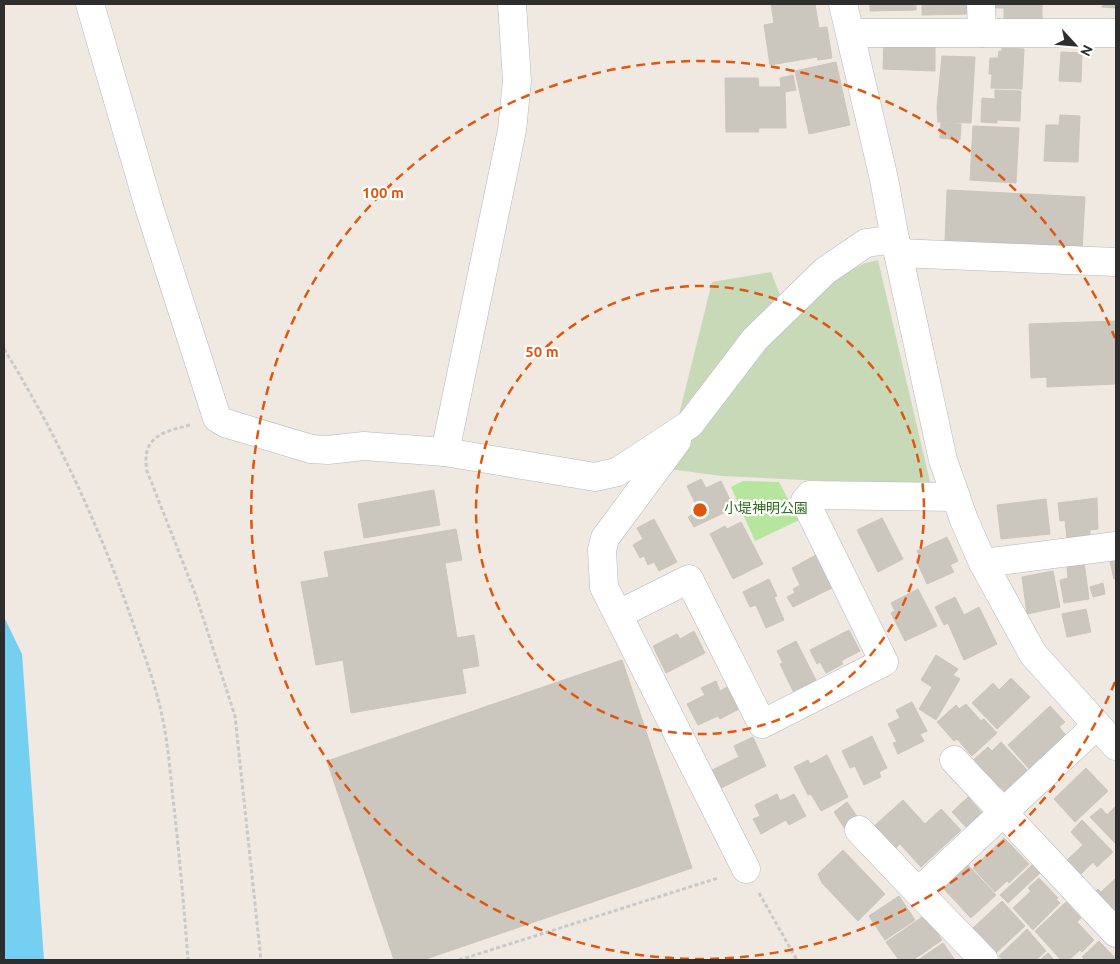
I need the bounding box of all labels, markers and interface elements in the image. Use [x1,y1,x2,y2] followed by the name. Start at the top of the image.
[1050,20,1100,70] north arrow
[1077,42,1096,59] text: N
[362,184,404,201] text: 100 m
[525,343,559,360] text: 50 m
[724,500,808,516] park label: 小堤神明公園
[691,501,709,519] centre of rings

